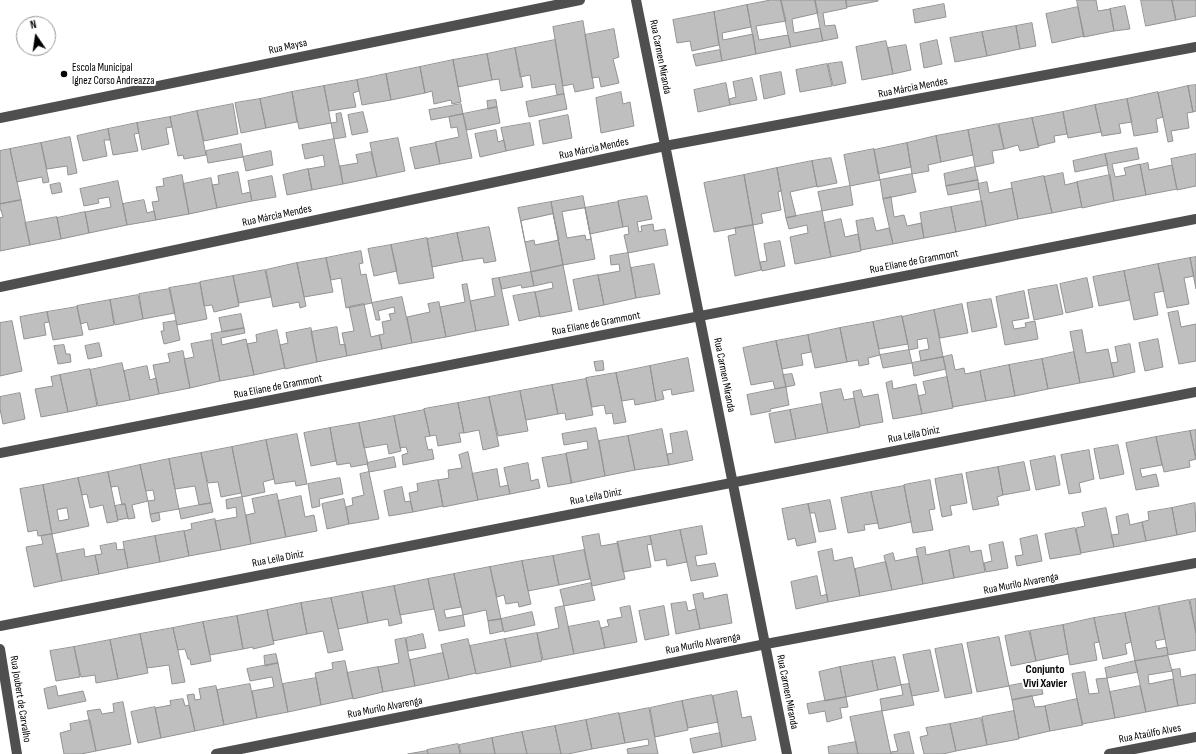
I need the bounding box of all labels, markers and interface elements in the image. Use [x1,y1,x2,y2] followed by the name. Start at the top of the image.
[16,16,56,56] north arrow
[29,18,38,32] text: N
[646,19,674,95] street label: Rua Carmen Miranda
[268,37,308,57] street label: Rua Maysa
[72,61,154,87] place label: Escola Municipal Ignez Corso Andreazza
[59,69,69,79] marker: Escola Municipal Ignez Corso Andreazza
[877,75,949,101] street label: Rua Márcia Mendes
[558,135,630,163] street label: Rua Márcia Mendes
[241,202,313,230] street label: Rua Márcia Mendes
[869,247,959,277] street label: Rua Eliane de Grammont
[551,309,641,339] street label: Rua Eliane de Grammont
[710,337,738,413] street label: Rua Carmen Miranda
[233,372,323,402] street label: Rua Eliane de Grammont
[887,424,941,446] street label: Rua Leila Diniz
[569,486,623,508] street label: Rua Leila Diniz
[251,548,305,570] street label: Rua Leila Diniz
[982,570,1060,598] street label: Rua Murilo Alvarenga
[664,630,742,658] street label: Rua Murilo Alvarenga
[773,654,801,730] street label: Rua Carmen Miranda
[7,655,33,743] street label: Rua Joubert de Carvalho
[1023,663,1067,691] district label: Conjunto Vivi Xavier
[346,694,424,722] street label: Rua Murilo Alvarenga
[1118,721,1182,747] street label: Rua Ataúlfo Alves

